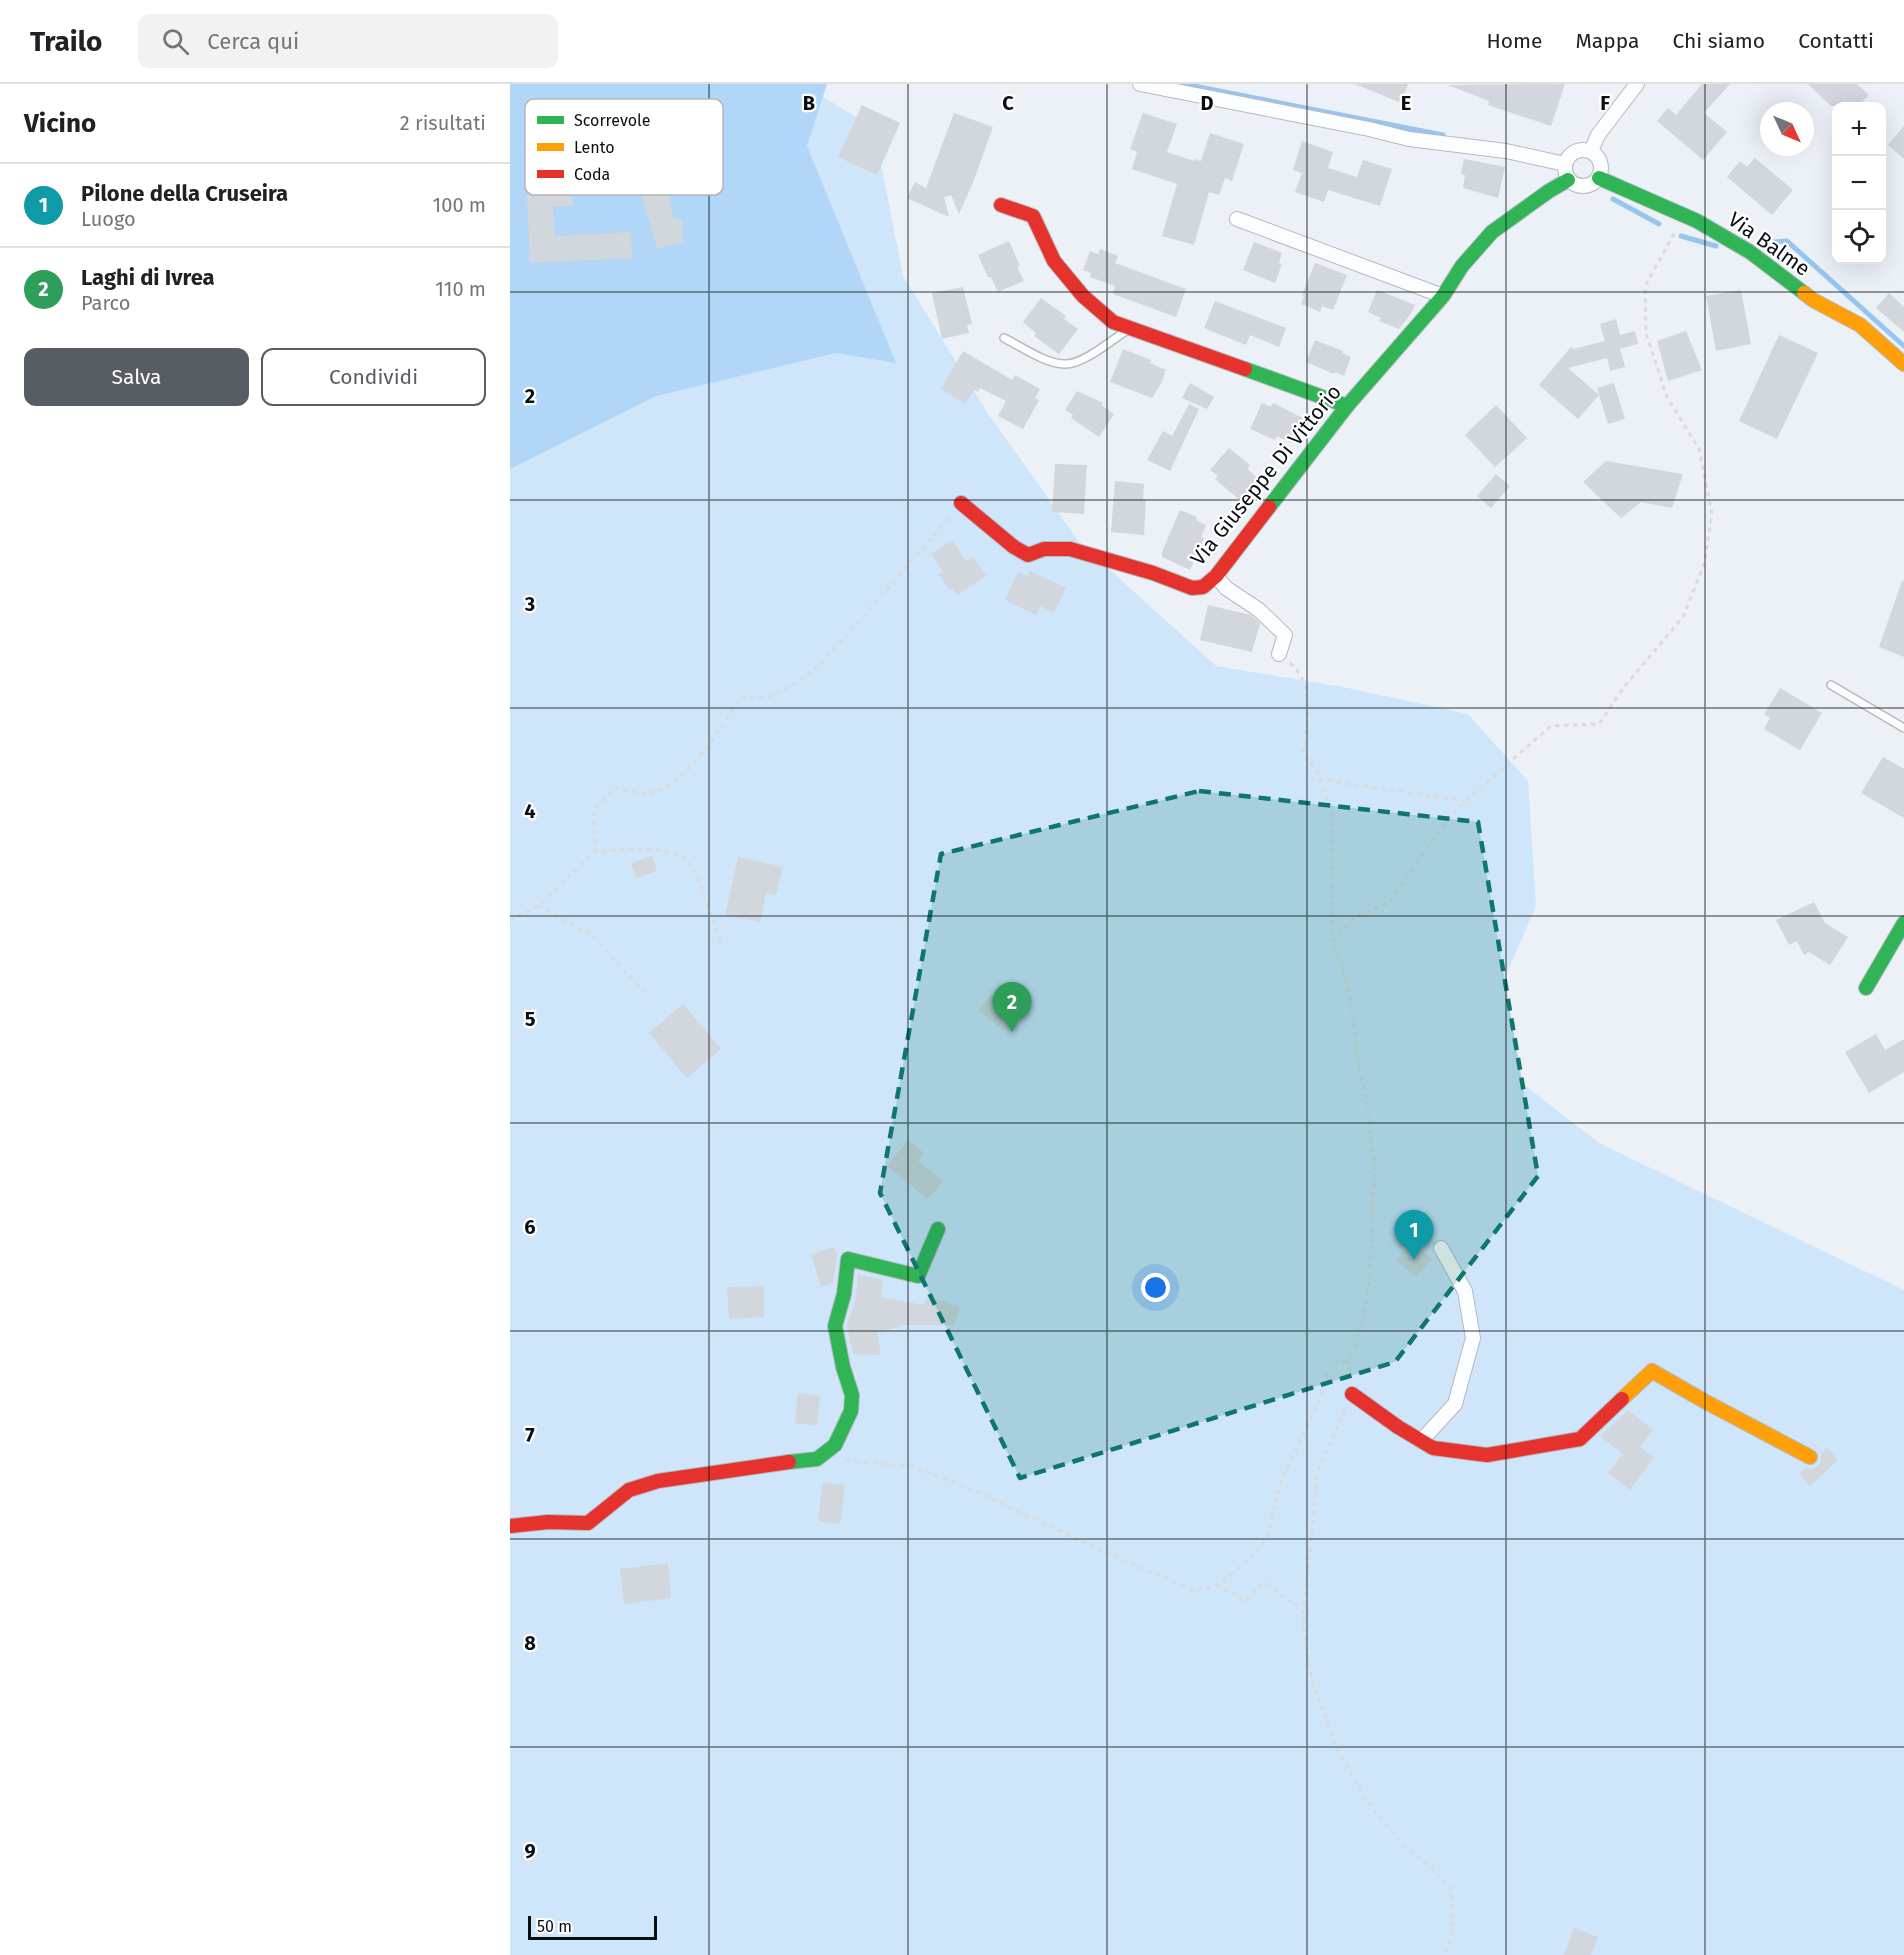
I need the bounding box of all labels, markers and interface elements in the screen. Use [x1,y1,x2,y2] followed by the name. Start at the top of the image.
[138,14,558,68] search box
[30,25,102,58] text: Trailo
[159,25,192,58] icon: search
[207,28,299,55] text: Cerca qui
[1486,28,1542,54] text: Home
[1575,28,1639,54] text: Mappa
[1672,28,1765,54] text: Chi siamo
[1798,28,1874,54] text: Contatti
[803,91,815,115] text: B
[1002,91,1014,115] text: C
[1200,91,1214,115] text: D
[1401,91,1411,115] text: E
[1600,91,1610,115] text: F
[525,99,723,195] legend
[1760,102,1814,156] north arrow
[1832,102,1886,264] map controls
[1832,102,1886,156] button: +
[24,108,96,139] text: Vicino
[400,111,486,135] text: 2 risultati
[574,111,650,130] text: Scorrevole
[574,138,615,157] text: Lento
[1832,156,1886,210] button: −
[574,165,610,184] text: Coda
[81,180,288,207] text: Pilone della Cruseira
[39,193,48,217] text: 1
[433,193,486,217] text: 100 m
[1723,206,1815,282] street label: Via Balme
[81,207,136,231] text: Luogo
[1832,210,1886,264] button: locate
[81,264,215,291] text: Laghi di Ivrea
[38,277,49,301] text: 2
[435,277,486,301] text: 110 m
[81,291,130,315] text: Parco
[24,348,249,406] button: Salva
[261,348,486,406] button: Condividi
[1185,379,1347,571] street label: Via Giuseppe Di Vittorio
[525,384,535,408] text: 2
[524,592,535,616] text: 3
[524,799,536,823] text: 4
[992,982,1032,1032] pin: 2
[525,1007,536,1031] text: 5
[1394,1210,1434,1260] pin: 1
[524,1215,536,1239] text: 6
[1141,1273,1170,1302] your location
[525,1423,535,1447] text: 7
[524,1631,536,1655] text: 8
[524,1839,536,1863] text: 9
[528,1913,657,1940] scale bar
[537,1917,572,1936] text: 50 m

